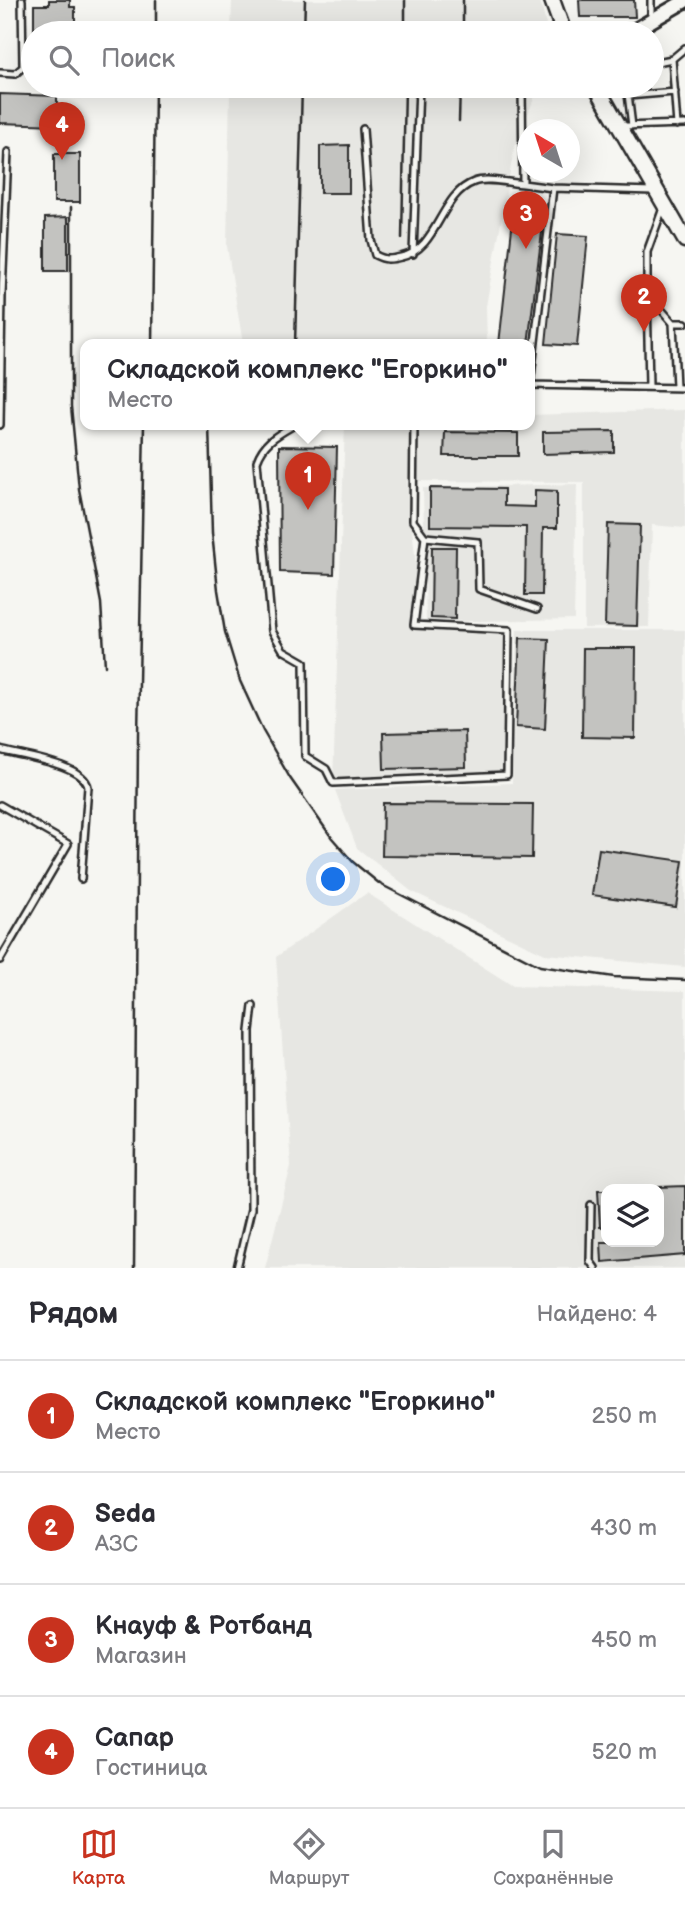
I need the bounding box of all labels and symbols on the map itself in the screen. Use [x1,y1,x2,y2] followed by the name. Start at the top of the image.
[39,102,85,160] pin: 4
[517,119,580,182] north arrow
[503,191,549,249] pin: 3
[621,274,667,332] pin: 2
[285,452,331,510] pin: 1
[316,862,350,896] your location

